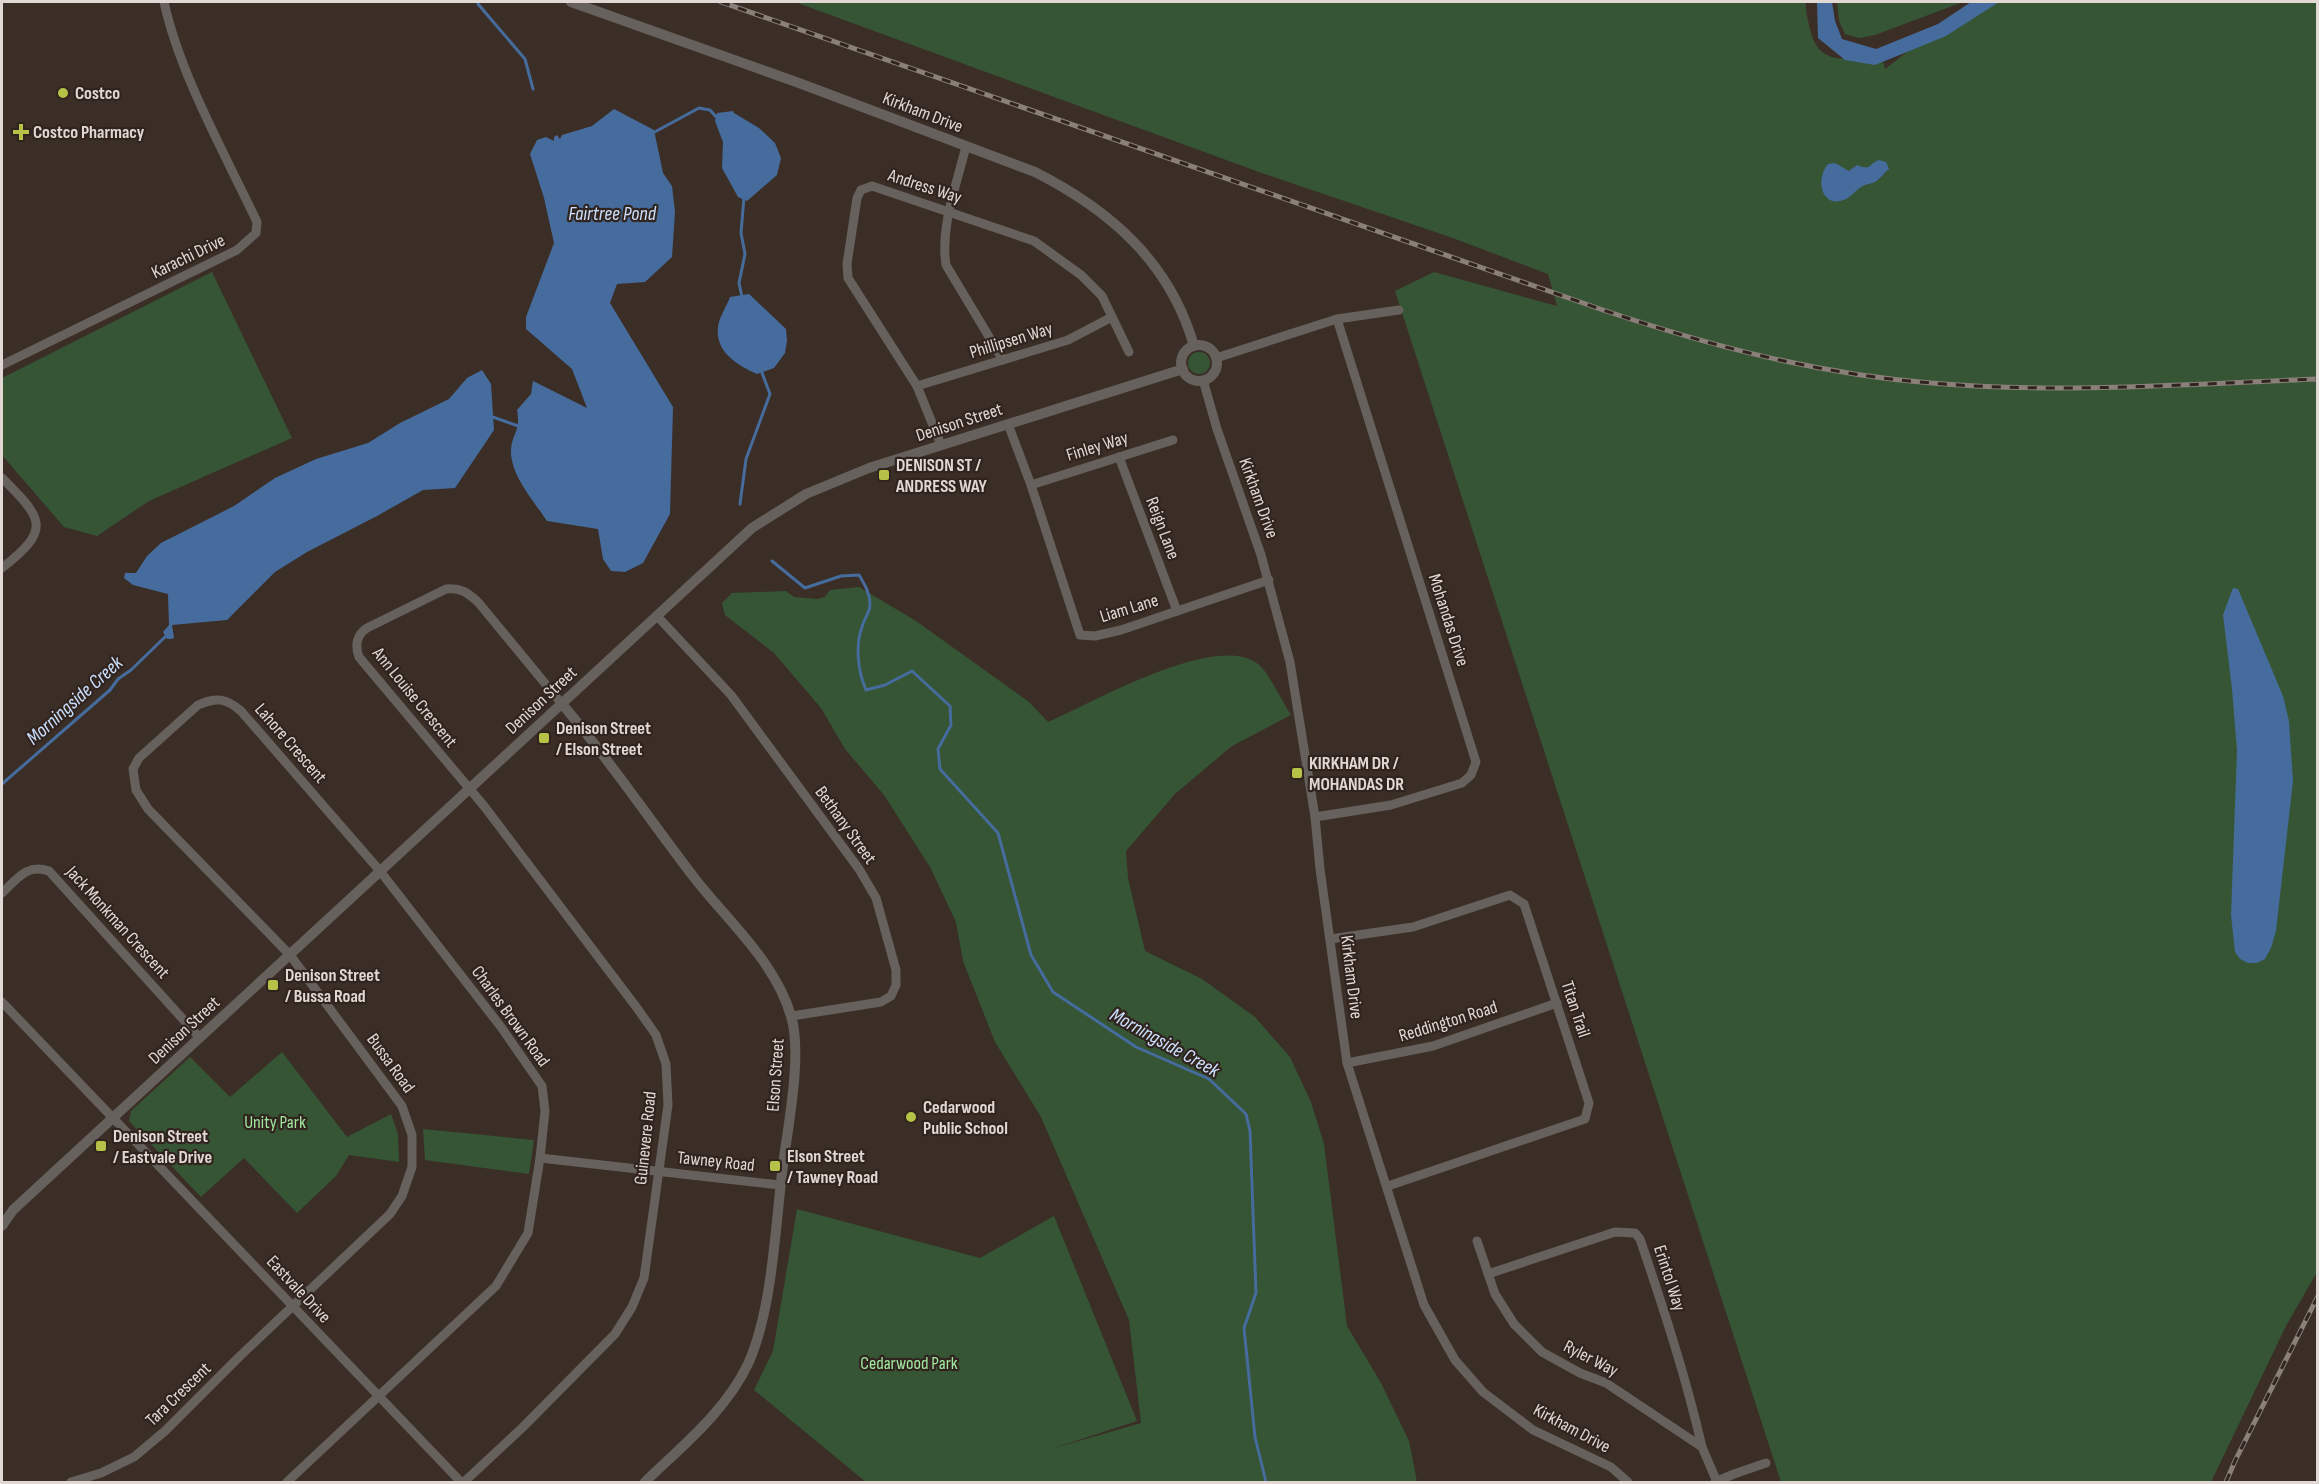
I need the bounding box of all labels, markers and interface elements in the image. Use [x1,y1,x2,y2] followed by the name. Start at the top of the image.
[75,83,120,104] place label: Costco
[56,86,70,100] marker: Costco
[880,88,966,137] street label: Kirkham Drive
[33,122,145,143] place label: Costco Pharmacy
[14,125,28,139] marker: Costco Pharmacy
[885,164,964,208] street label: Andress Way
[568,202,657,226] water label: Fairtree Pond
[148,230,228,283] street label: Karachi Drive
[967,318,1055,363] street label: Phillipsen Way
[913,398,1006,446] street label: Denison Street
[1064,427,1131,466] street label: Finley Way
[895,455,988,497] place label: DENISON ST / ANDRESS WAY
[1234,455,1283,541] street label: Kirkham Drive
[877,468,891,482] marker: DENISON ST / ANDRESS WAY
[1141,494,1184,562] street label: Reign Lane
[1424,571,1473,669] street label: Mohandas Drive
[1097,590,1161,627] street label: Liam Lane
[367,642,462,752] street label: Ann Louise Crescent
[21,651,128,750] water label: Morningside Creek
[501,662,582,739] street label: Denison Street
[250,699,331,788] street label: Lahore Crescent
[556,718,651,760] place label: Denison Street / Elson Street
[537,731,551,745] marker: Denison Street / Elson Street
[1309,753,1404,795] place label: KIRKHAM DR / MOHANDAS DR
[1290,766,1304,780] marker: KIRKHAM DR / MOHANDAS DR
[810,782,881,869] street label: Bethany Street
[61,861,174,983] street label: Jack Monkman Crescent
[1336,934,1367,1020] street label: Kirkham Drive
[467,962,554,1071] street label: Charles Brown Road
[285,965,380,1007] place label: Denison Street / Bussa Road
[266,978,280,992] marker: Denison Street / Bussa Road
[1557,978,1594,1040] street label: Titan Trail
[144,992,225,1069] street label: Denison Street
[1396,997,1500,1046] street label: Reddington Road
[1106,1003,1224,1083] water label: Morningside Creek
[362,1030,419,1097] street label: Bussa Road
[762,1037,789,1112] street label: Elson Street
[630,1090,661,1186] street label: Guinevere Road
[923,1097,1008,1139] place label: Cedarwood Public School
[904,1110,918,1124] marker: Cedarwood Public School
[244,1112,306,1133] park label: Unity Park
[113,1126,212,1168] place label: Denison Street / Eastvale Drive
[94,1139,108,1153] marker: Denison Street / Eastvale Drive
[787,1146,878,1188] place label: Elson Street / Tawney Road
[676,1147,756,1176] street label: Tawney Road
[768,1159,782,1173] marker: Elson Street / Tawney Road
[1649,1243,1690,1314] street label: Erintol Way
[262,1251,335,1327] street label: Eastvale Drive
[1560,1336,1622,1381] street label: Ryler Way
[860,1353,958,1374] park label: Cedarwood Park
[141,1358,216,1431] street label: Tara Crescent
[1530,1399,1614,1457] street label: Kirkham Drive

